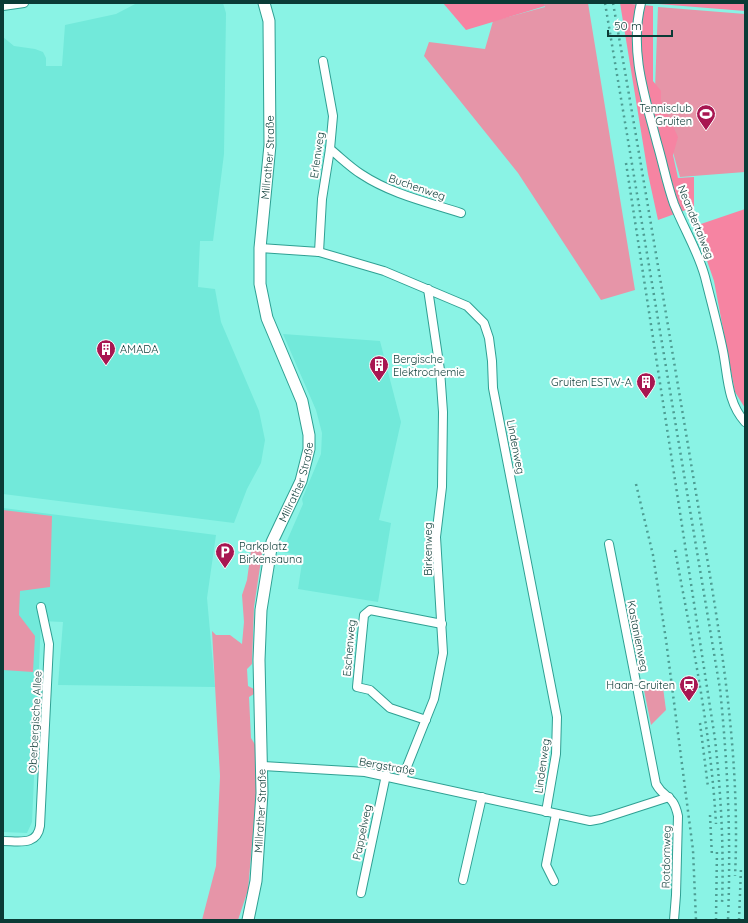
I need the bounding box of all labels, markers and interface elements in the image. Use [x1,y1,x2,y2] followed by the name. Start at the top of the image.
[608,12,672,38] scale bar
[614,18,642,33] text: 50 m
[639,101,692,128] place label: Tennisclub Gruiten
[695,103,717,131] sports icon: Tennisclub Gruiten
[258,115,277,200] street label: Millrather Straße
[307,131,327,179] street label: Erlenweg
[387,171,447,203] street label: Buchenweg
[675,183,717,261] street label: Neandertalweg
[95,338,117,366] building icon: AMADA
[120,342,158,356] place label: AMADA
[393,352,465,379] place label: Bergische Elektrochemie
[368,354,390,382] building icon: Bergische Elektrochemie
[635,371,657,399] building icon: Gruiten ESTW-A
[551,375,632,389] place label: Gruiten ESTW-A
[504,419,528,475] street label: Lindenweg
[275,442,316,524] street label: Millrather Straße
[421,522,435,576] street label: Birkenweg
[239,539,302,566] place label: Parkplatz Birkensauna
[214,541,236,569] parking icon: Parkplatz Birkensauna
[624,599,652,673] street label: Kastanienweg
[340,619,358,677] street label: Eschenweg
[25,670,45,774] street label: Oberbergische Allee
[678,674,700,702] station icon: Haan-Gruiten
[606,678,675,692] place label: Haan-Gruiten
[531,738,553,794] street label: Lindenweg
[358,754,416,778] street label: Bergstraße
[251,769,269,854] street label: Millrather Straße
[349,803,375,861] street label: Pappelweg
[658,825,674,889] street label: Rotdornweg

